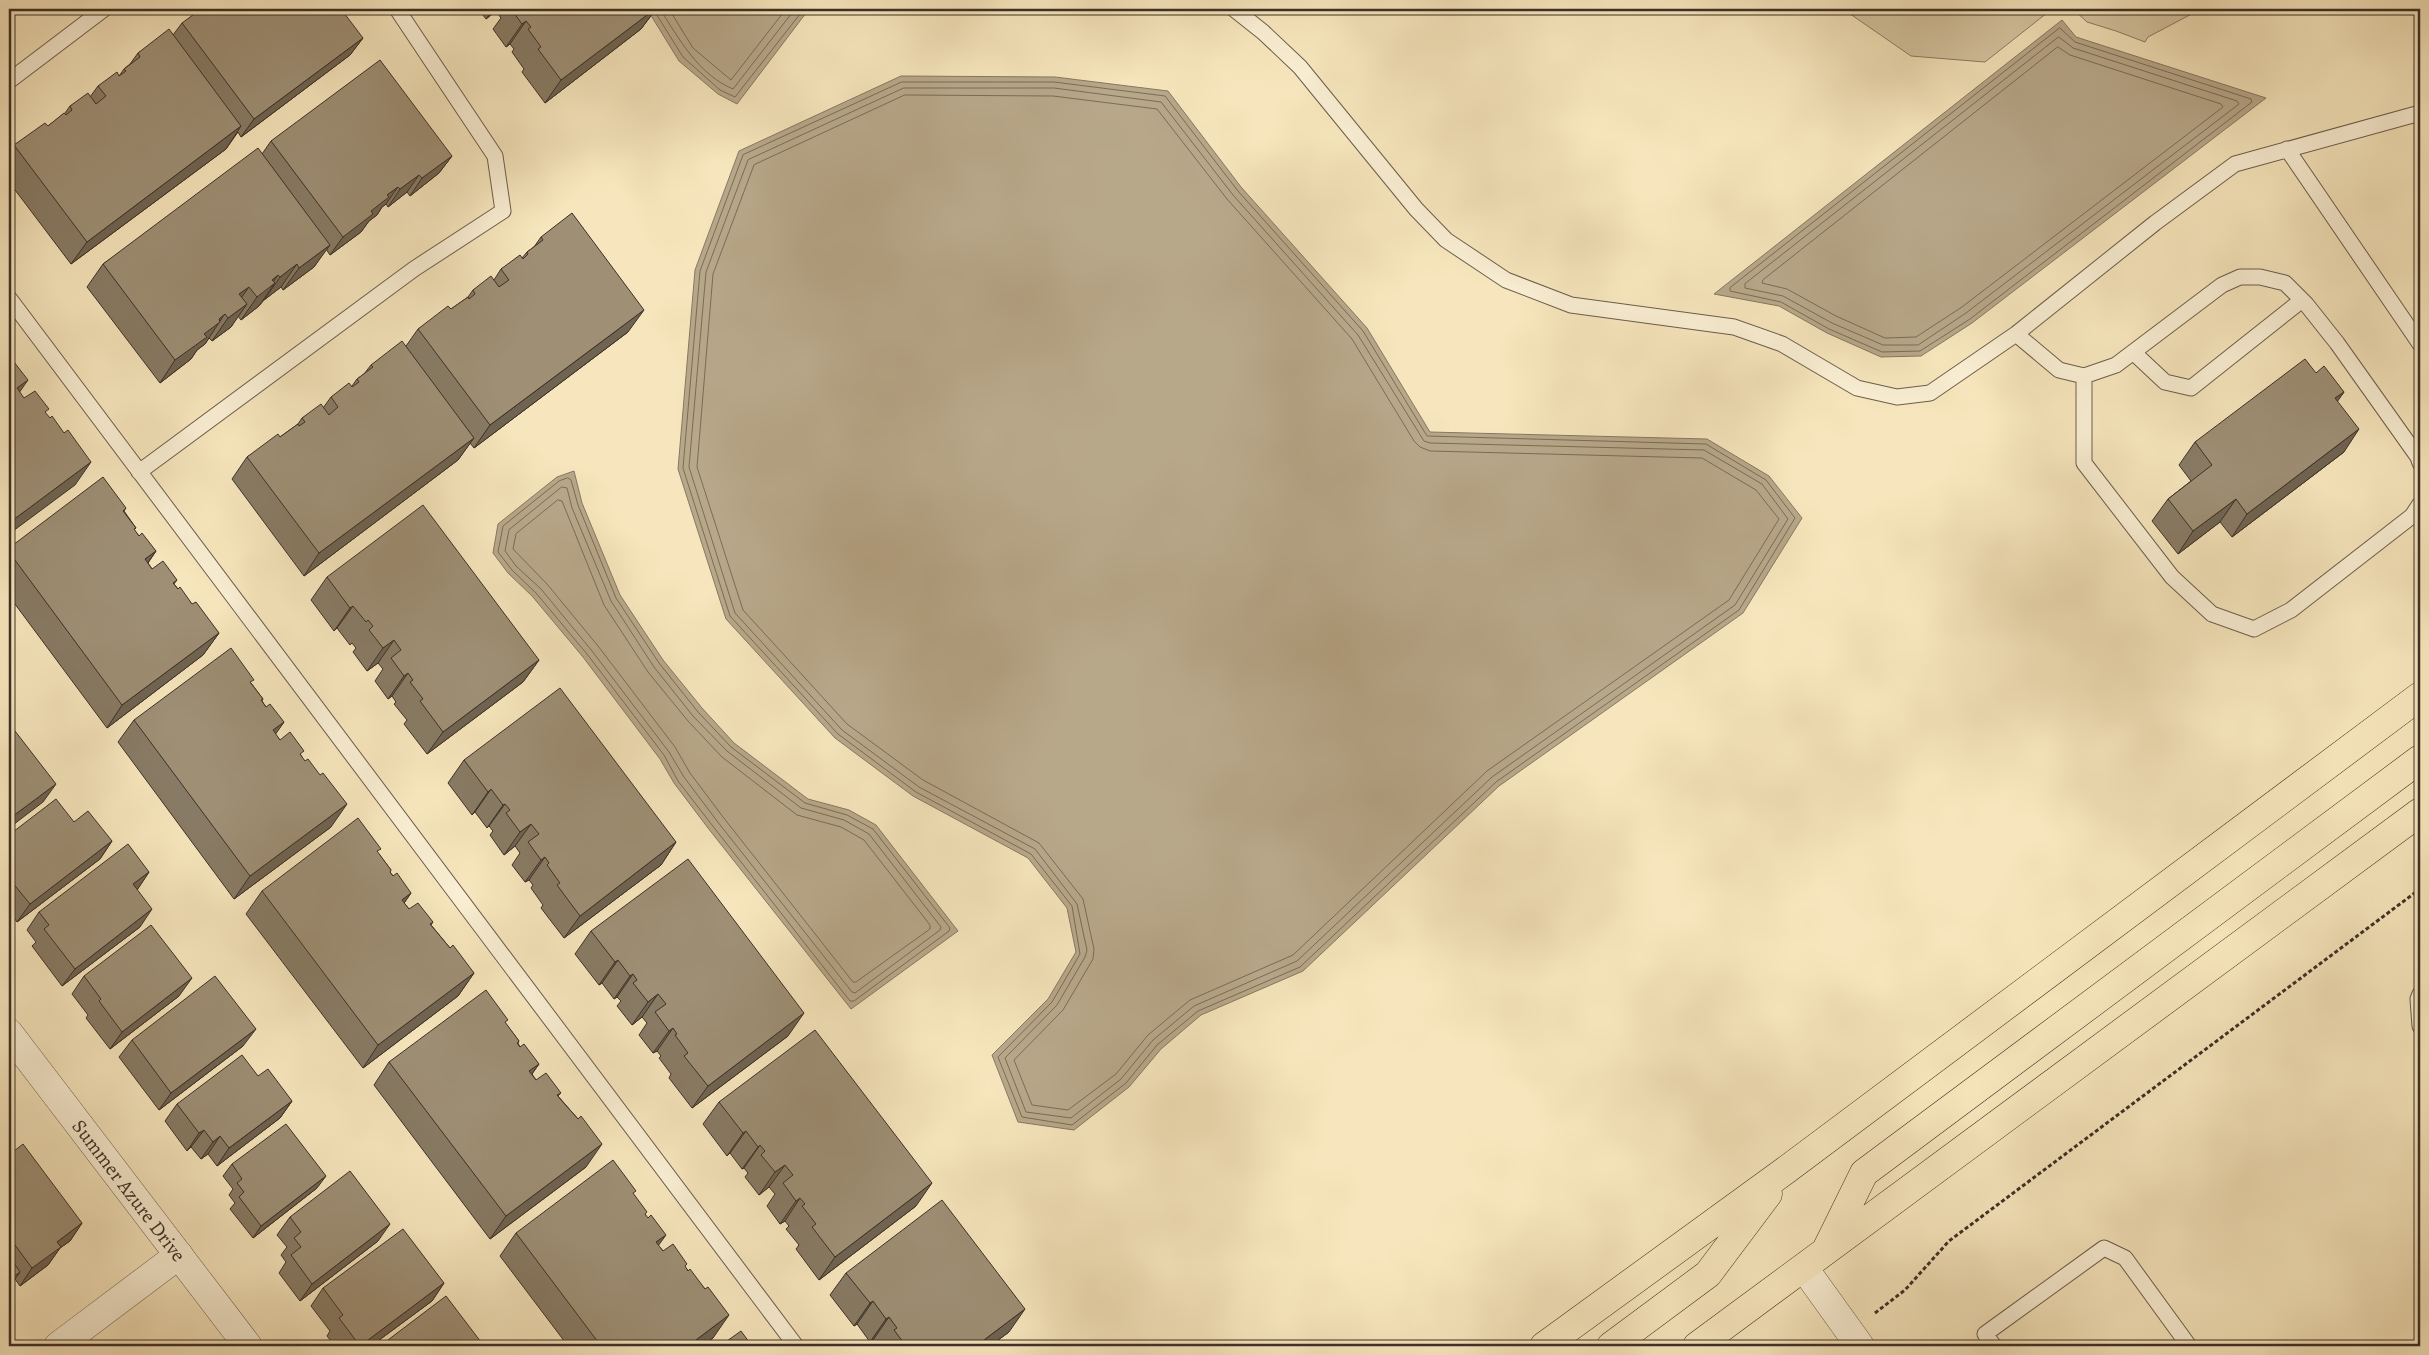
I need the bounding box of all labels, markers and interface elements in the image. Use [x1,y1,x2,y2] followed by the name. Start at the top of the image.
[66,1114,192,1267] street label: Summer Azure Drive

